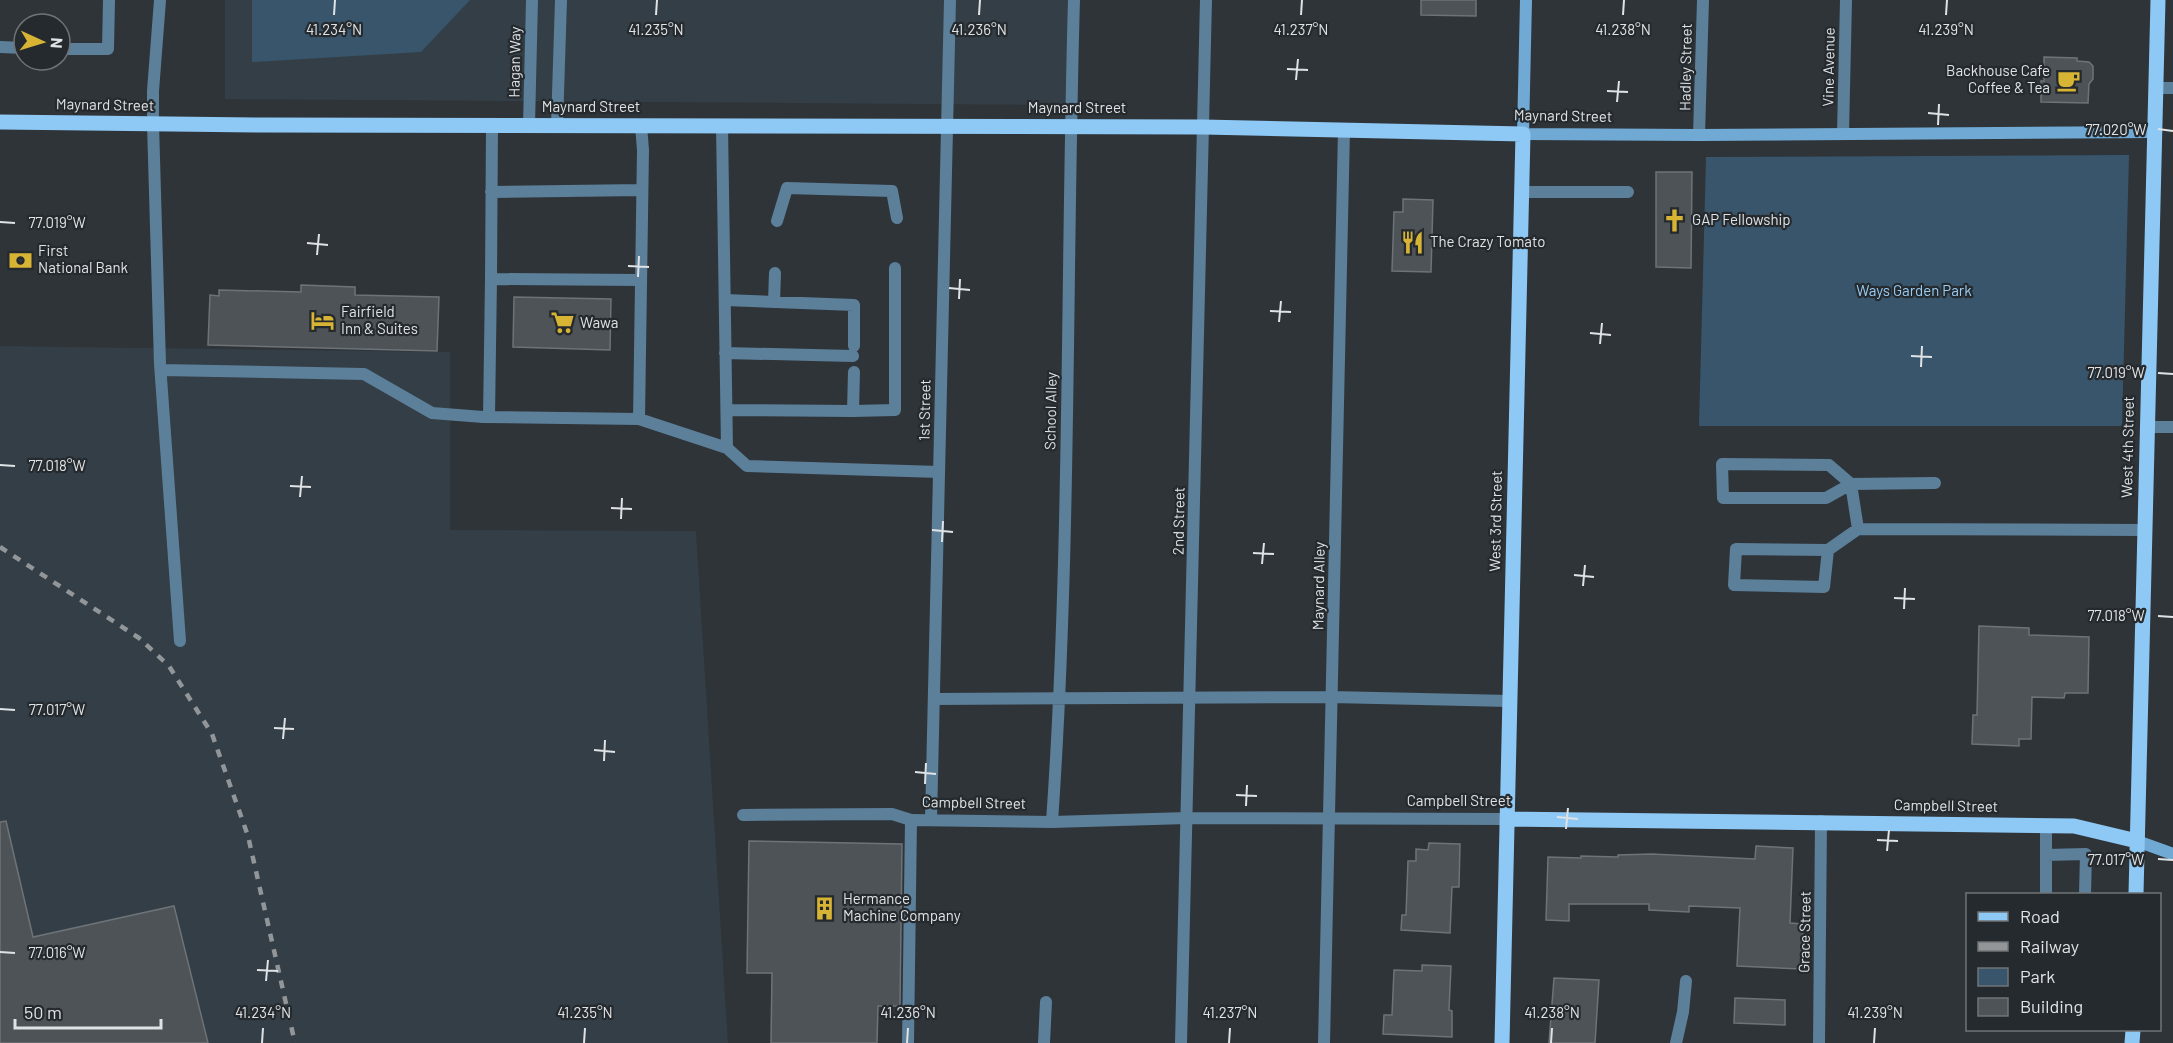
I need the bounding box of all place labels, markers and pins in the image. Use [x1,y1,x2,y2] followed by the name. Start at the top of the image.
[1946,61,2050,96] place label: Backhouse Cafe Coffee & Tea
[2055,67,2081,93] cafe icon: Backhouse Cafe Coffee & Tea
[1661,207,1687,233] church icon: GAP Fellowship
[1692,210,1791,228] place label: GAP Fellowship
[1399,229,1425,255] restaurant icon: The Crazy Tomato
[1430,232,1545,250] place label: The Crazy Tomato
[38,241,128,276] place label: First National Bank
[7,247,33,273] bank icon: First National Bank
[341,302,418,337] place label: Fairfield Inn & Suites
[310,308,336,334] hotel icon: Fairfield Inn & Suites
[549,310,575,336] supermarket icon: Wawa
[580,313,618,331] place label: Wawa
[843,889,961,924] place label: Hermance Machine Company
[812,895,838,921] building icon: Hermance Machine Company

